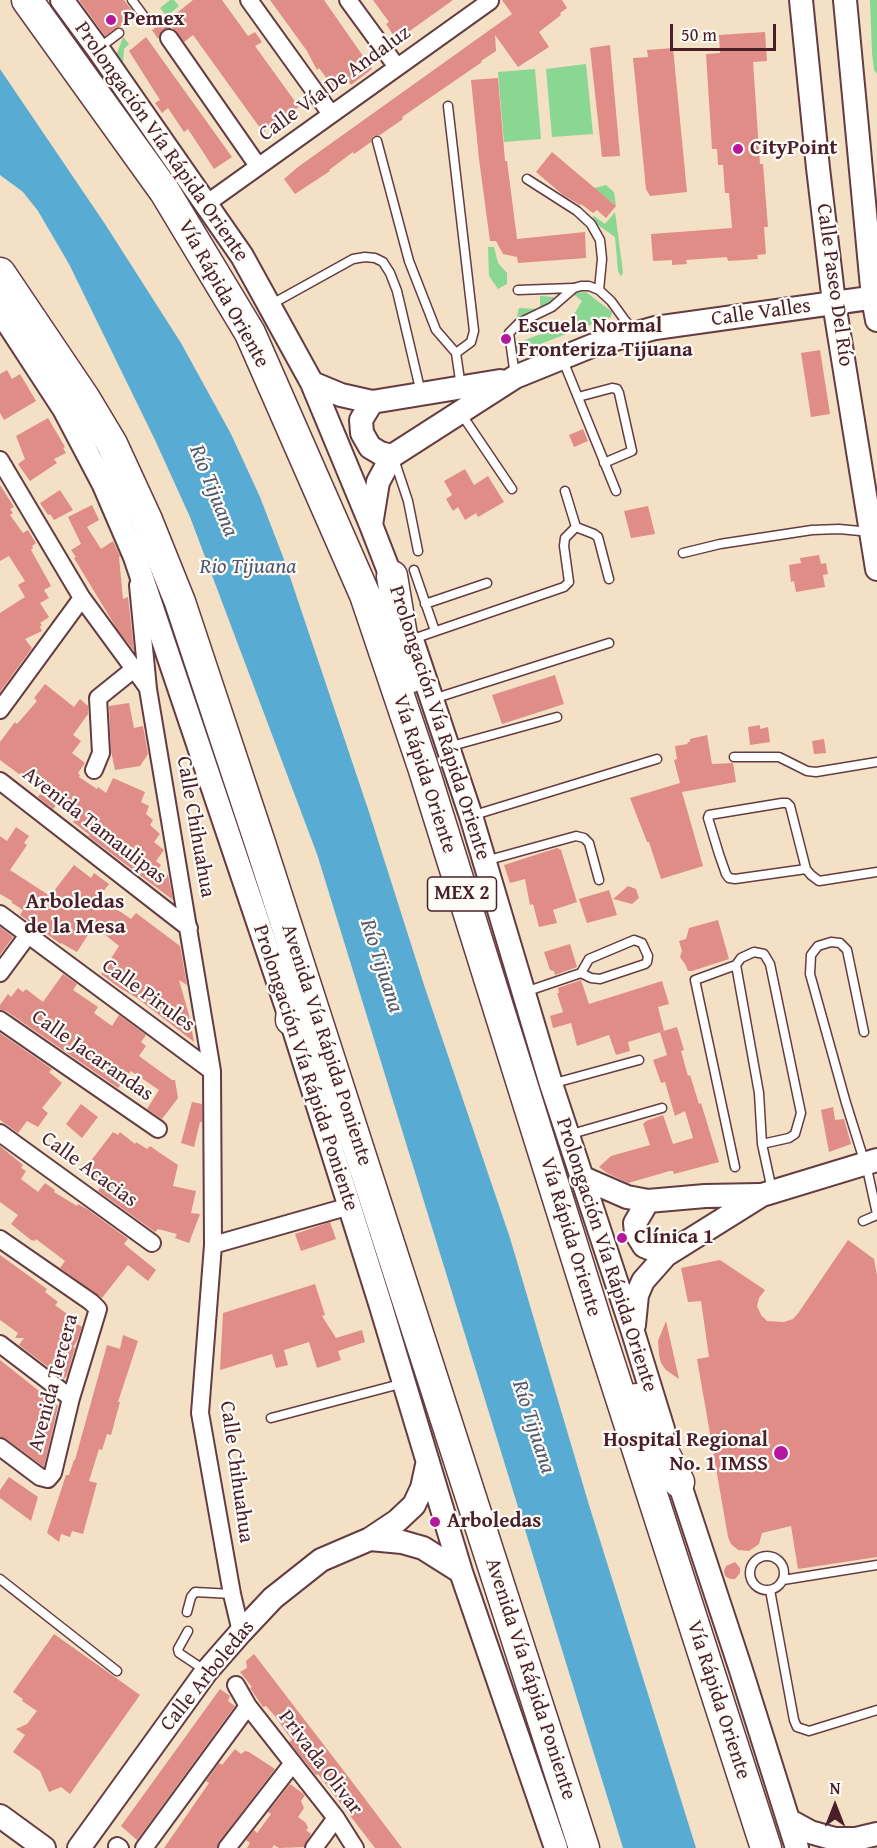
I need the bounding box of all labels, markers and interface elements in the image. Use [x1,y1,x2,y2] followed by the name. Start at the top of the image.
[123,7,185,33] place label: Pemex
[673,12,780,50] scale bar
[104,13,118,27] marker: Pemex
[68,17,254,267] street label: Prolongación Vía Rápida Oriente
[254,21,416,147] street label: Calle Vía De Andaluz
[681,21,717,48] text: 50 m
[750,136,837,162] place label: CityPoint
[731,142,745,156] marker: CityPoint
[810,202,858,368] street label: Calle Paseo Del Río
[172,216,274,372] street label: Vía Rápida Oriente
[710,294,812,332] street label: Calle Valles
[518,314,693,364] place label: Escuela Normal Fronteriza Tijuana
[499,332,513,346] marker: Escuela Normal Fronteriza Tijuana
[183,441,243,541] water label: Río Tijuana
[200,554,296,580] water label: Rio Tijuana
[383,583,495,863] street label: Prolongación Vía Rápida Oriente
[386,691,462,857] street label: Vía Rápida Oriente
[170,754,220,900] street label: Calle Chihuahua
[17,762,171,890] street label: Avenida Tamaulipas
[428,877,496,911] road number: MEX 2
[24,889,126,940] district label: Arboledas de la Mesa
[353,916,409,1016] water label: Río Tijuana
[275,921,377,1169] street label: Avenida Vía Rápida Poniente
[247,922,363,1214] street label: Prolongación Vía Rápida Poniente
[97,954,199,1038] street label: Calle Pirules
[26,1005,158,1107] street label: Calle Jacarandas
[550,1115,662,1395] street label: Prolongación Vía Rápida Oriente
[36,1127,142,1213] street label: Calle Acacias
[534,1154,606,1320] street label: Vía Rápida Oriente
[634,1225,714,1251] place label: Clínica 1
[615,1231,629,1245] marker: Clínica 1
[23,1311,85,1455] street label: Avenida Tercera
[505,1377,561,1477] water label: Río Tijuana
[214,1400,258,1544] street label: Calle Chihuahua
[603,1428,768,1478] place label: Hospital Regional No. 1 IMSS
[772,1444,790,1462] marker: Hospital Regional No. 1 IMSS
[447,1509,541,1535] place label: Arboledas
[428,1515,442,1529] marker: Arboledas
[479,1555,581,1803] street label: Avenida Vía Rápida Poniente
[155,1615,261,1737] street label: Calle Arboledas
[680,1617,756,1783] street label: Vía Rápida Oriente
[272,1706,368,1820] street label: Privada Olivar
[805,1776,865,1836] north arrow
[830,1776,840,1800] text: N

